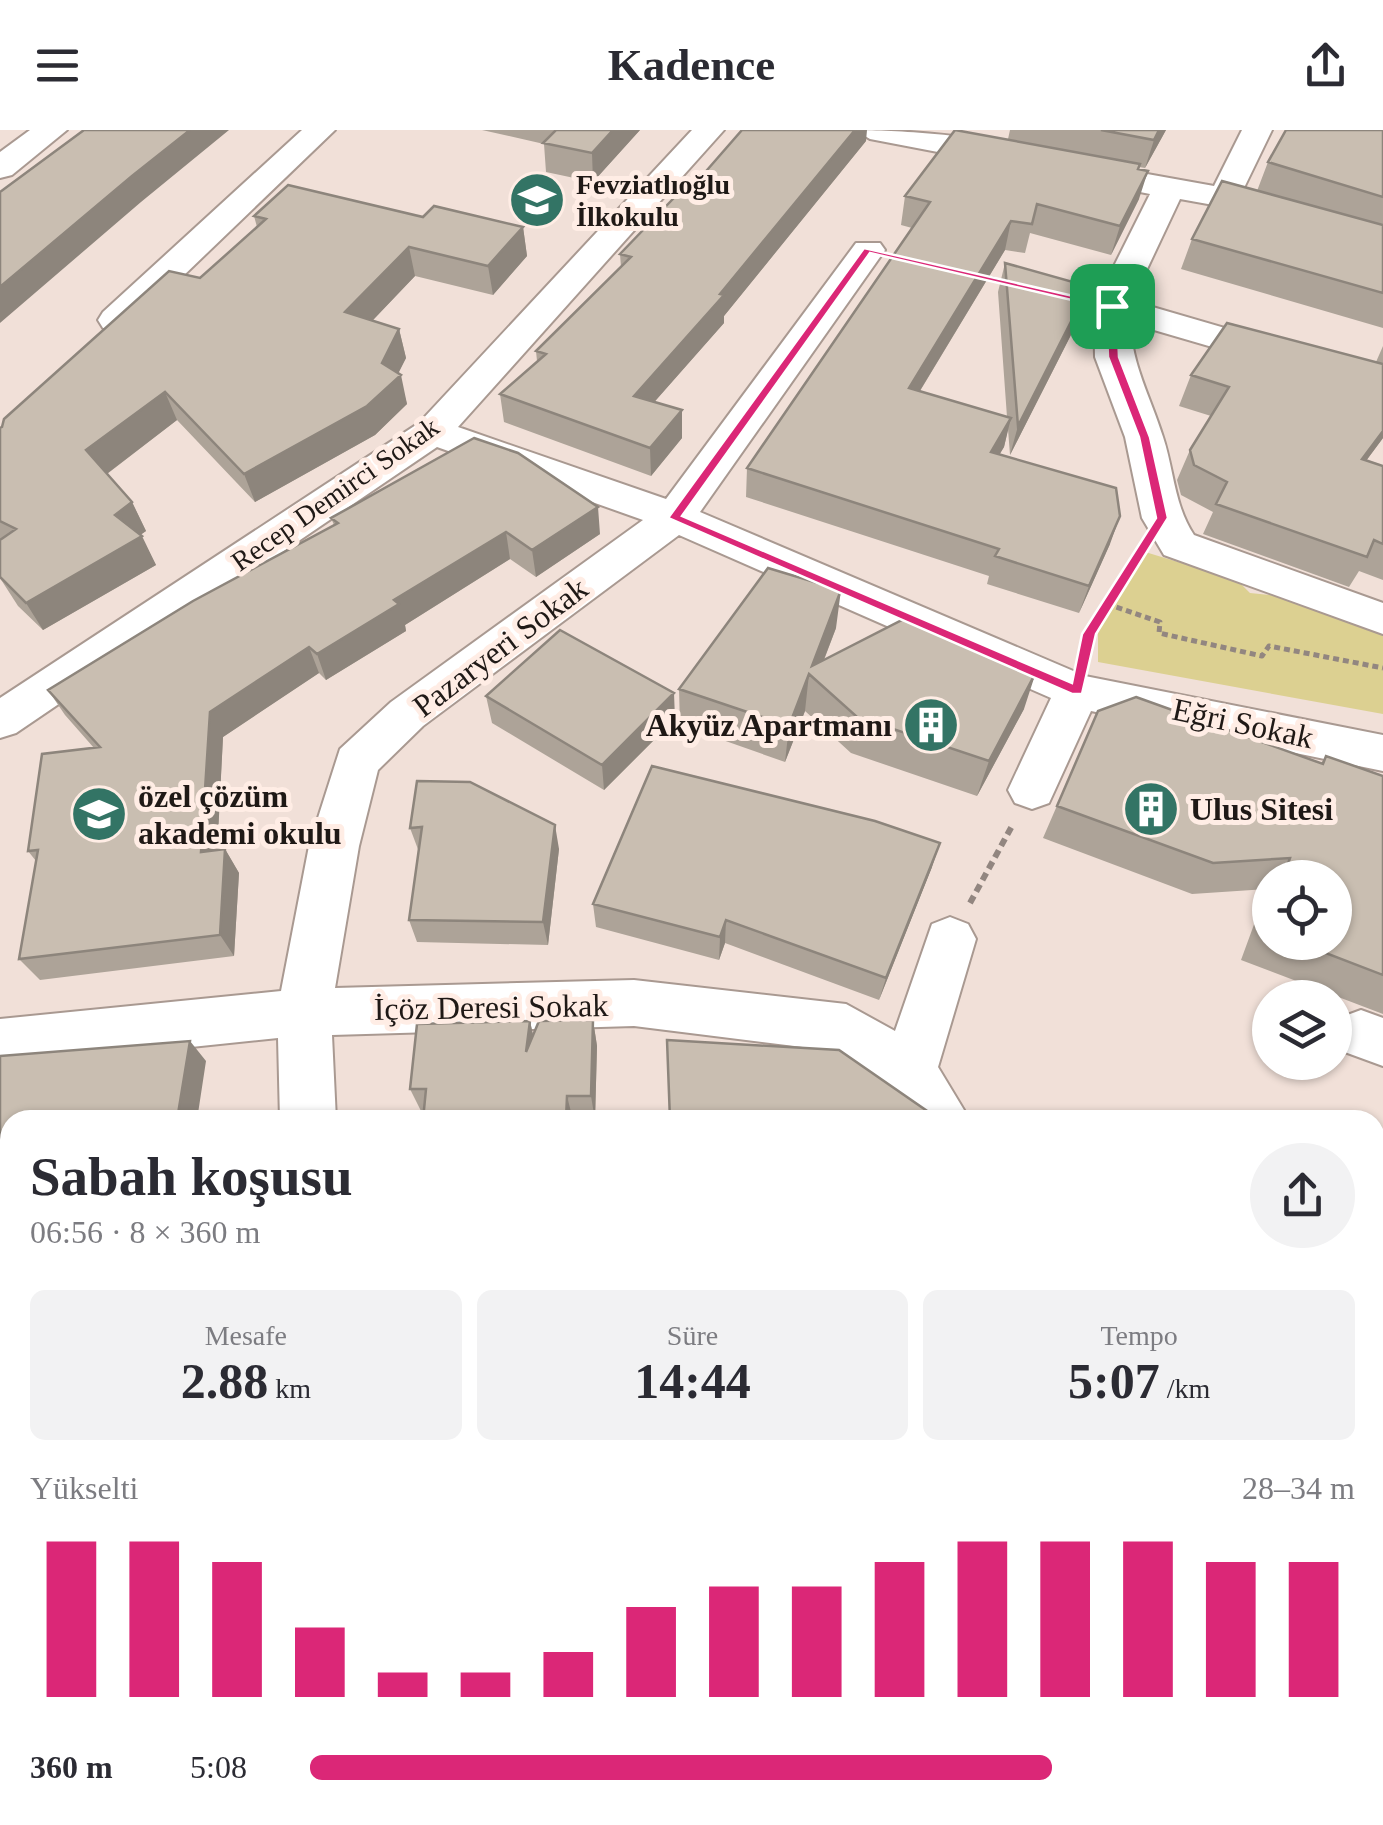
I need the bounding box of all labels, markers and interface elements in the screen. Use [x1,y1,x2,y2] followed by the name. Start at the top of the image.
[30,38,85,93] icon: menu
[1298,38,1353,93] icon: share
[608,40,775,90] text: Kadence
[576,169,730,232] place label: Fevziatlıoğlu İlkokulu
[507,170,567,230] school or university icon: Fevziatlıoğlu İlkokulu
[1070,264,1155,349] pin
[1085,279,1140,334] icon: arrive
[225,411,445,577] street label: Recep Demirci Sokak
[406,570,594,724] street label: Pazaryeri Sokak
[1169,691,1317,755] street label: Eğri Sokak
[901,695,961,755] building icon: Akyüz Apartmanı
[646,707,892,743] place label: Akyüz Apartmanı
[138,778,342,851] place label: özel çözüm akademi okulu
[1121,779,1181,839] building icon: Ulus Sitesi
[69,784,129,844] school or university icon: özel çözüm akademi okulu
[1190,791,1333,827] place label: Ulus Sitesi
[1252,860,1352,1080] map controls
[1252,860,1352,960] button: locate
[1252,980,1352,1080] button: layers
[373,987,609,1027] street label: İçöz Deresi Sokak
[1250,1143,1355,1248] button: share
[30,1146,353,1207] text: Sabah koşusu
[30,1214,260,1250] text: 06:56 · 8 × 360 m
[205,1320,287,1351] text: Mesafe
[667,1320,718,1351] text: Süre
[1100,1320,1178,1351] text: Tempo
[181,1353,268,1409] text: 2.88
[634,1353,751,1409] text: 14:44
[1068,1353,1160,1409] text: 5:07
[268,1373,311,1404] text: km
[1160,1373,1210,1404] text: /km
[30,1470,138,1506] text: Yükselti
[1242,1470,1355,1506] text: 28–34 m
[30,1749,113,1785] text: 360 m
[190,1749,247,1785] text: 5:08

